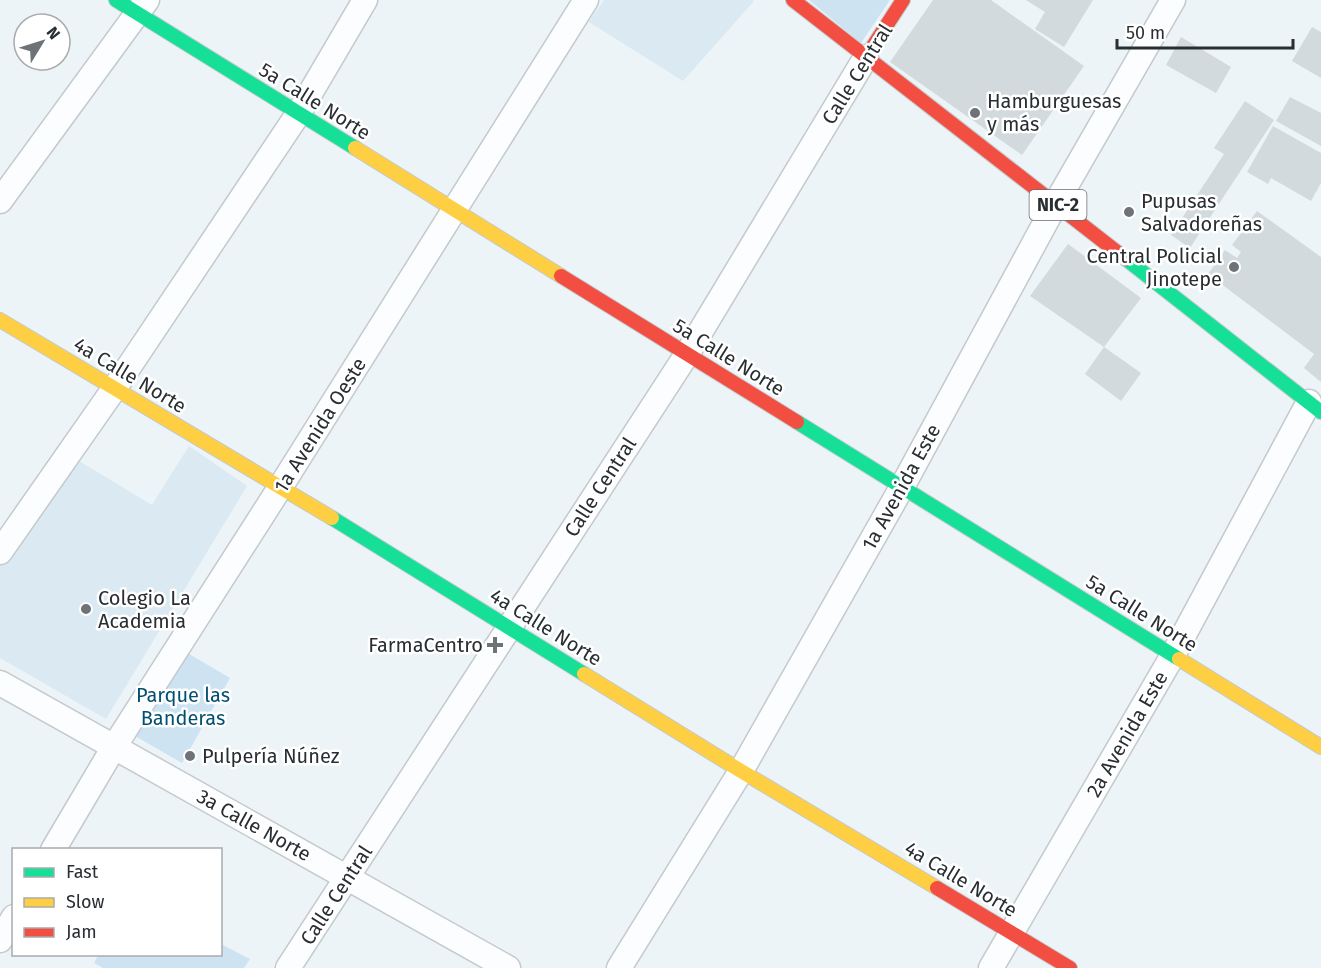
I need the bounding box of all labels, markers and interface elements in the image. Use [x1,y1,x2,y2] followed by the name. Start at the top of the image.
[12,12,72,72] north arrow
[1117,12,1292,50] scale bar
[817,19,897,129] street label: Calle Central
[1126,22,1165,44] text: 50 m
[43,23,64,43] text: N
[255,57,375,145] street label: 5a Calle Norte
[987,89,1121,136] place label: Hamburguesas y más
[968,106,982,120] marker: Hamburguesas y más
[1141,189,1262,236] place label: Pupusas Salvadoreñas
[1030,190,1086,220] road number: NIC-2
[1122,205,1136,219] marker: Pupusas Salvadoreñas
[1087,244,1222,291] place label: Central Policial Jinotepe
[1227,260,1241,274] marker: Central Policial Jinotepe
[669,313,789,401] street label: 5a Calle Norte
[69,332,191,418] street label: 4a Calle Norte
[269,353,371,497] street label: 1a Avenida Oeste
[857,420,945,554] street label: 1a Avenida Este
[559,433,641,541] street label: Calle Central
[1082,569,1202,657] street label: 5a Calle Norte
[486,583,606,671] street label: 4a Calle Norte
[98,586,191,633] place label: Colegio La Academia
[79,602,93,616] marker: Colegio La Academia
[368,633,483,657] place label: FarmaCentro
[488,638,502,652] marker: FarmaCentro
[1081,667,1173,801] street label: 2a Avenida Este
[136,683,230,730] park label: Parque las Banderas
[202,744,340,768] place label: Pulpería Núñez
[183,749,197,763] marker: Pulpería Núñez
[193,784,315,866] street label: 3a Calle Norte
[900,836,1022,922] street label: 4a Calle Norte
[295,841,377,949] street label: Calle Central
[12,848,222,956] legend
[66,861,99,883] text: Fast
[66,891,105,913] text: Slow
[66,921,97,943] text: Jam

